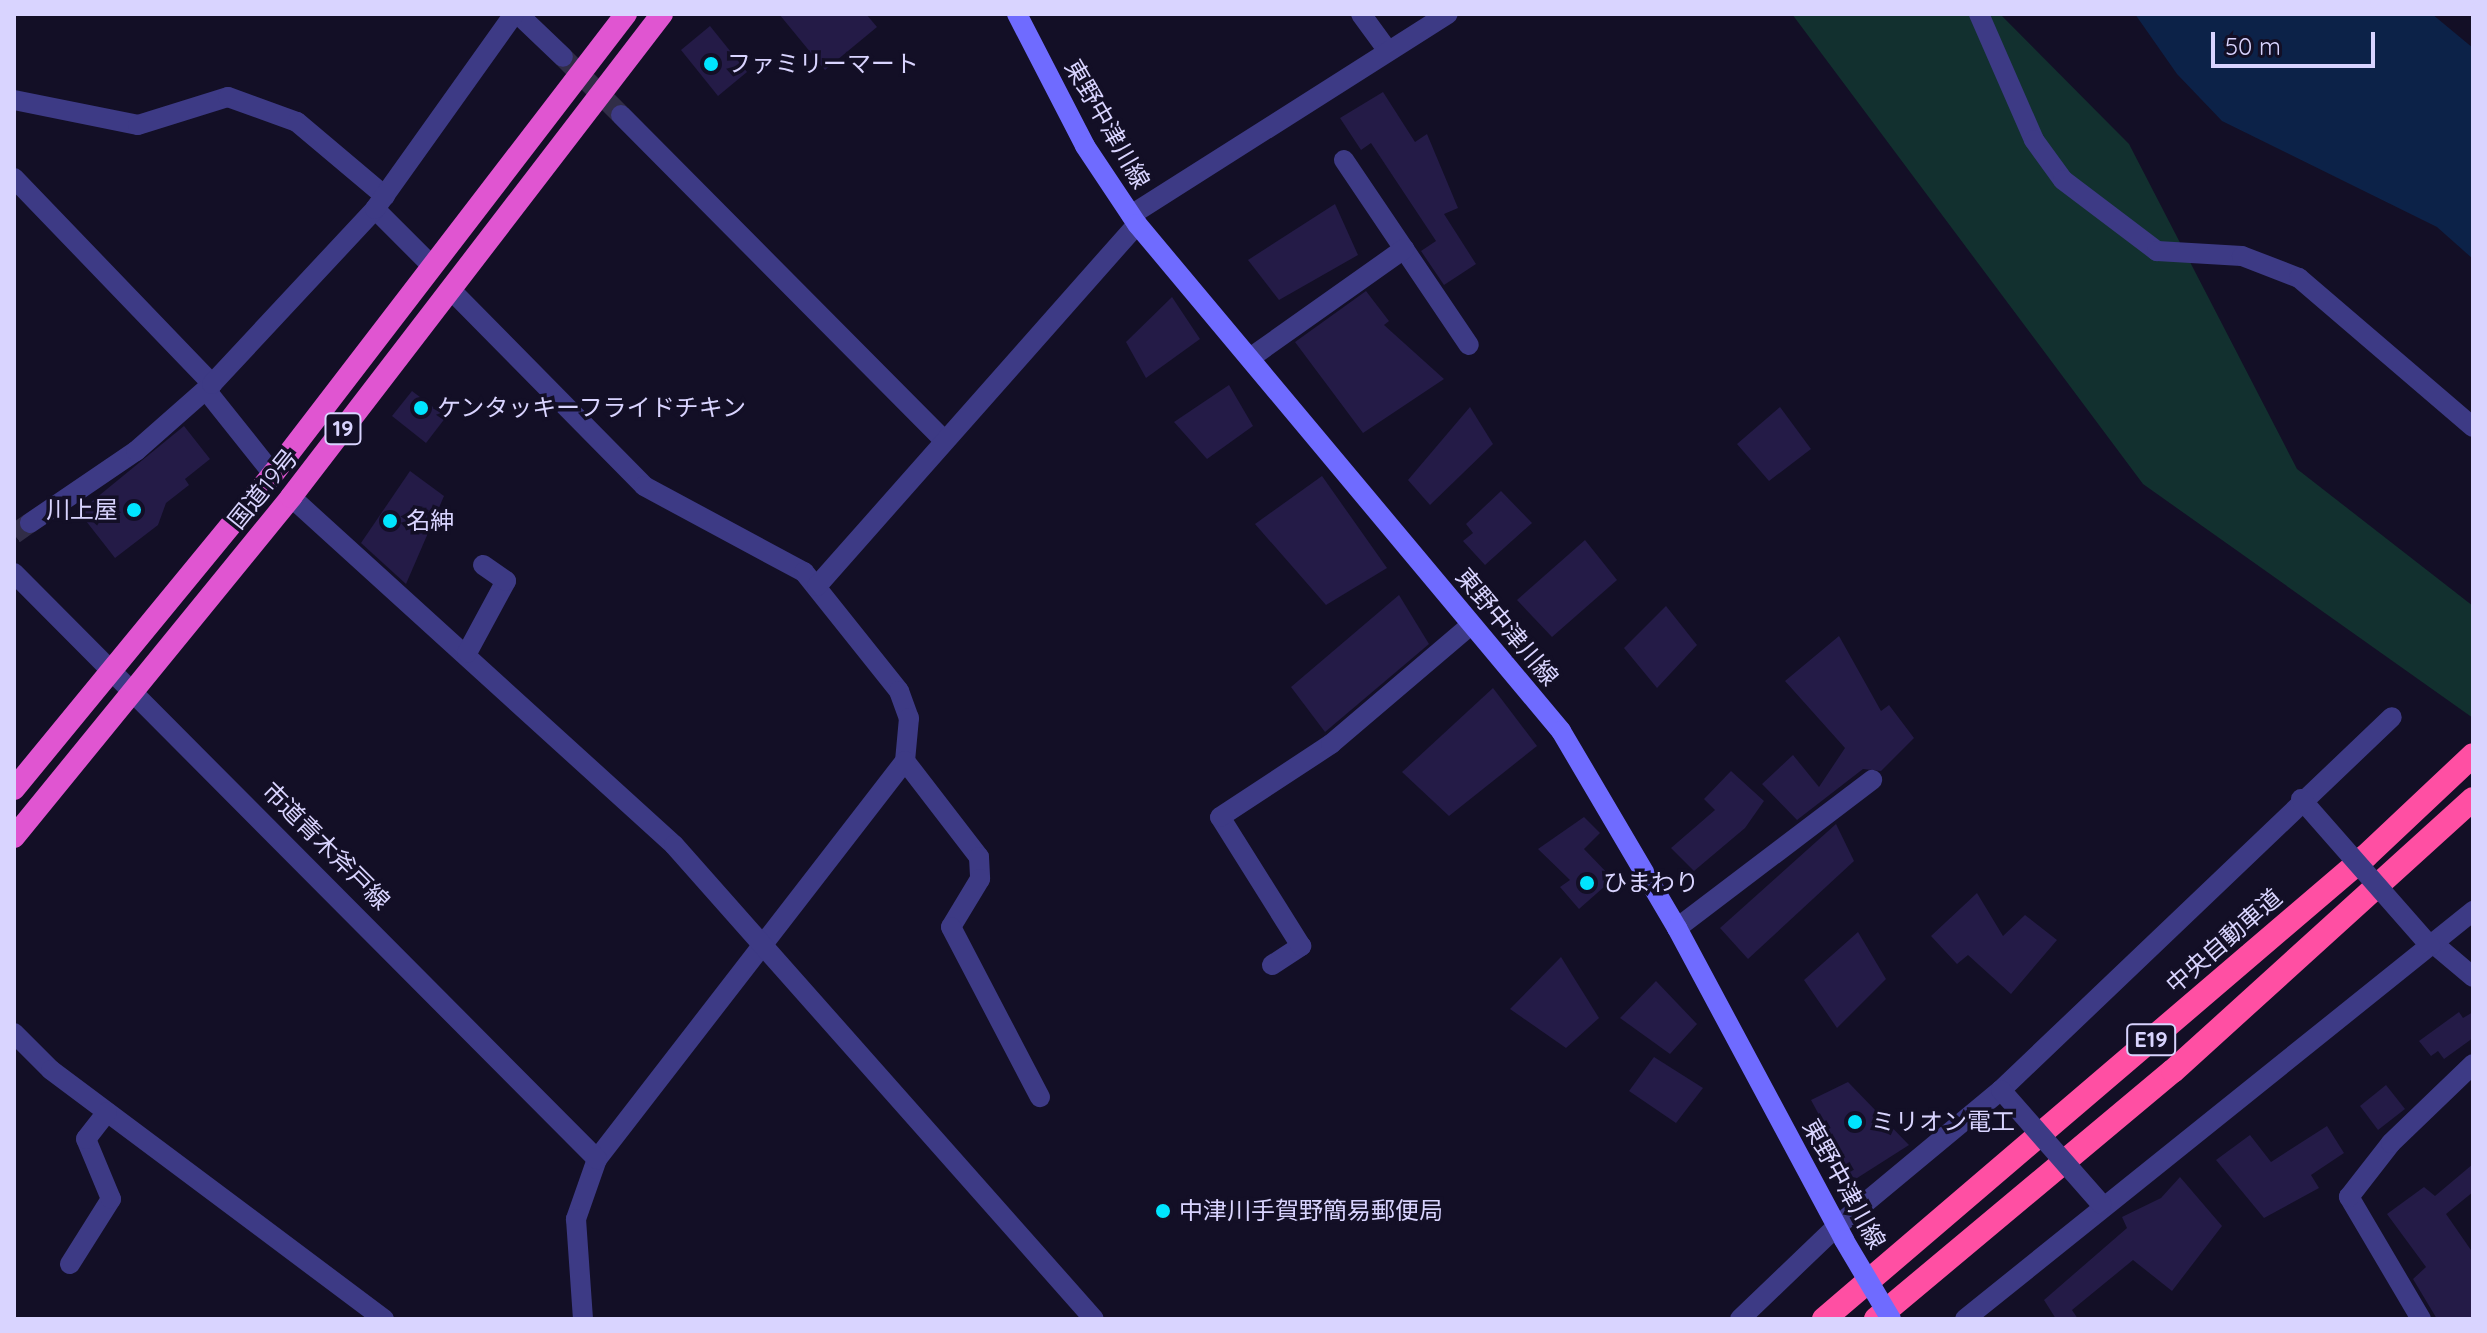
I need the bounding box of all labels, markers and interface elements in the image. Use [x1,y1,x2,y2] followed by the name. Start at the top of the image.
[2215,16,2379,66] scale bar
[2225,31,2281,61] text: 50 m
[727,50,919,78] place label: ファミリーマート
[1059,54,1155,194] street label: 東野中津川線
[702,55,720,73] marker: ファミリーマート
[437,394,749,422] place label: ケンタッキーフライドチキン
[412,399,430,417] marker: ケンタッキーフライドチキン
[323,411,363,447] road number: 19
[222,443,304,535] street label: 国道19号
[46,496,118,524] place label: 川上屋
[125,501,143,519] marker: 川上屋
[406,507,454,535] place label: 名紳
[381,512,399,530] marker: 名紳
[1450,563,1564,691] street label: 東野中津川線
[256,776,396,916] street label: 市道青木斧戸線
[1603,869,1699,897] place label: ひまわり
[1578,874,1596,892] marker: ひまわり
[2160,883,2288,999] street label: 中央自動車道
[2125,1022,2177,1058] road number: E19
[1871,1108,2015,1136] place label: ミリオン電工
[1846,1113,1864,1131] marker: ミリオン電工
[1796,1114,1892,1254] street label: 東野中津川線
[1179,1197,1443,1225] place label: 中津川手賀野簡易郵便局
[1154,1202,1172,1220] marker: 中津川手賀野簡易郵便局

